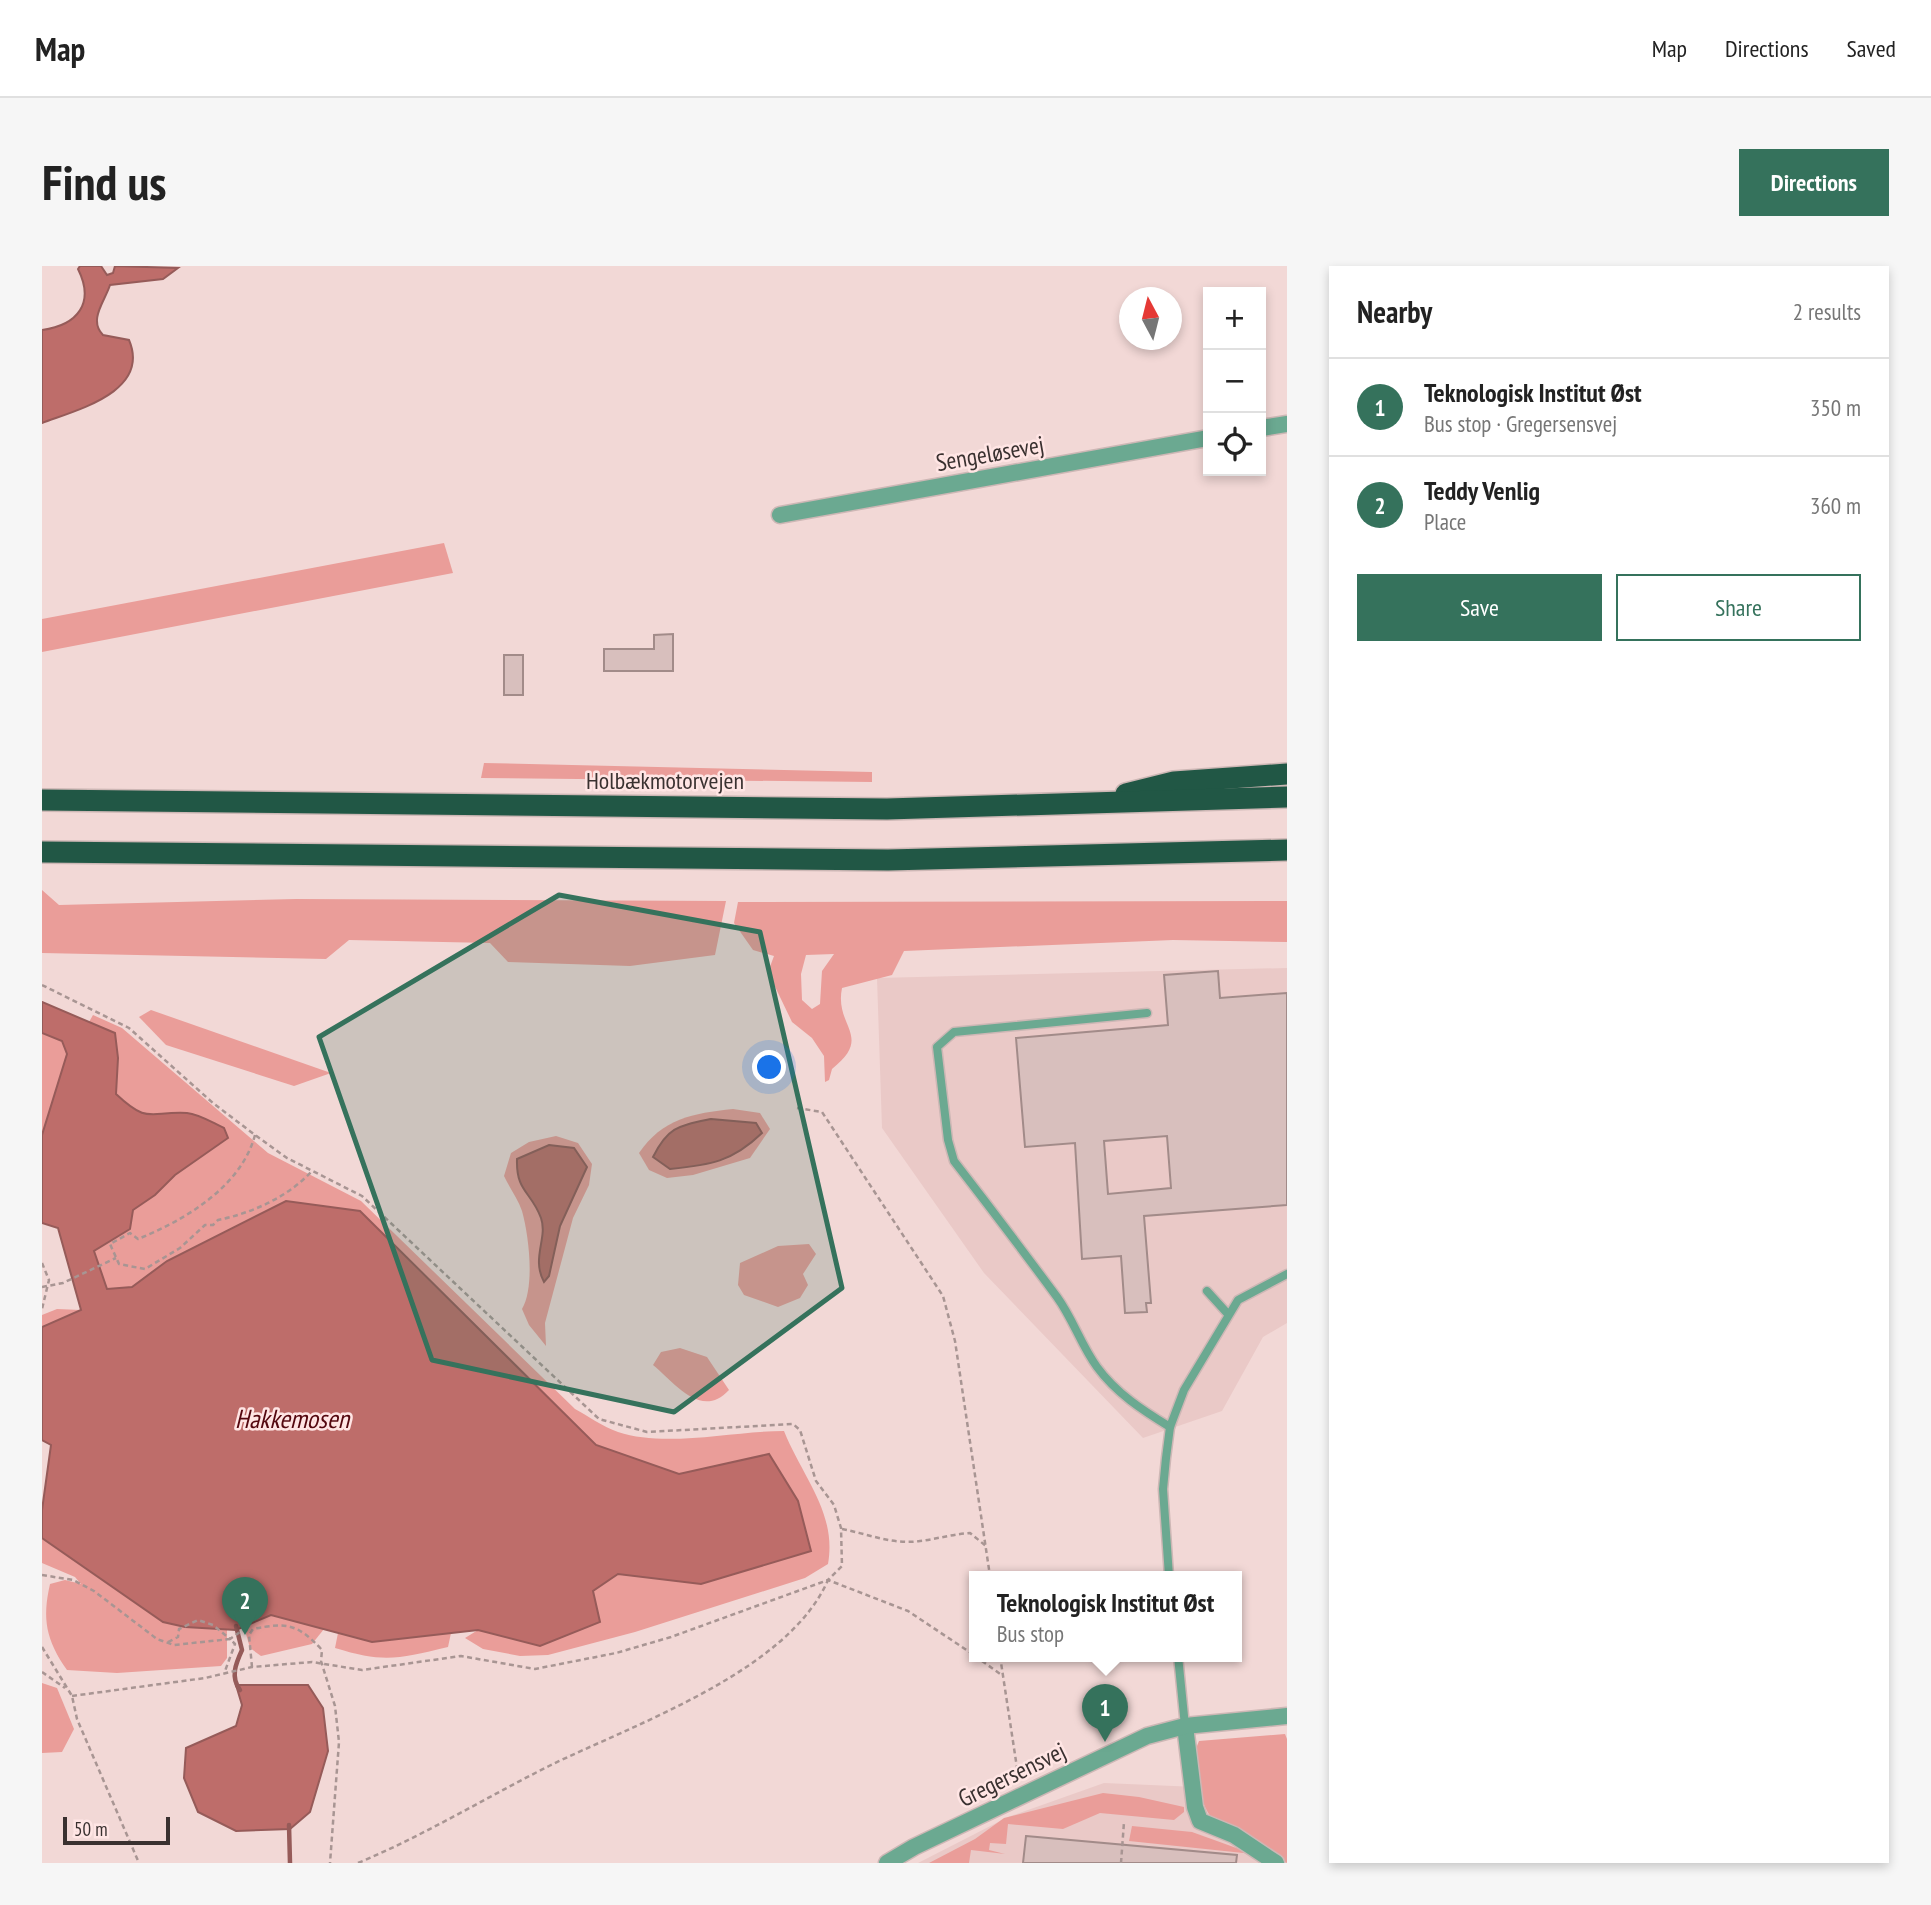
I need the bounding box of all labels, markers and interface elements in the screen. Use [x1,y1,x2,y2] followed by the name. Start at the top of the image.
[35,27,85,70] text: Map
[1652,33,1687,64] text: Map
[1725,33,1809,64] text: Directions
[1847,33,1896,64] text: Saved
[1739,149,1889,216] button: Directions
[42,150,166,214] text: Find us
[1119,287,1182,350] north arrow
[1203,287,1266,476] map controls
[1203,287,1266,350] button: +
[1357,292,1432,331] text: Nearby
[1793,297,1861,326] text: 2 results
[1203,350,1266,413] button: −
[1424,376,1642,409] text: Teknologisk Institut Øst
[1375,393,1386,422] text: 1
[1810,393,1861,422] text: 350 m
[1424,409,1617,438] text: Bus stop · Gregersensvej
[1203,413,1266,476] button: locate
[934,429,1046,478] street label: Sengeløsevej
[1424,474,1540,507] text: Teddy Venlig
[1375,491,1386,520] text: 2
[1810,491,1861,520] text: 360 m
[1424,507,1466,536] text: Place
[1357,574,1602,641] button: Save
[1616,574,1861,641] button: Share
[586,765,744,796] street label: Holbækmotorvejen
[752,1050,786,1084] your location
[235,1402,351,1435] water label: Hakkemosen
[969,1571,1242,1662] popup
[222,1577,268,1635] pin: 2
[997,1586,1214,1619] text: Teknologisk Institut Øst
[997,1619,1064,1648] text: Bus stop
[1082,1684,1128,1742] pin: 1
[953,1735,1071,1814] street label: Gregersensvej
[63,1814,170,1846] scale bar
[74,1817,108,1841] text: 50 m

